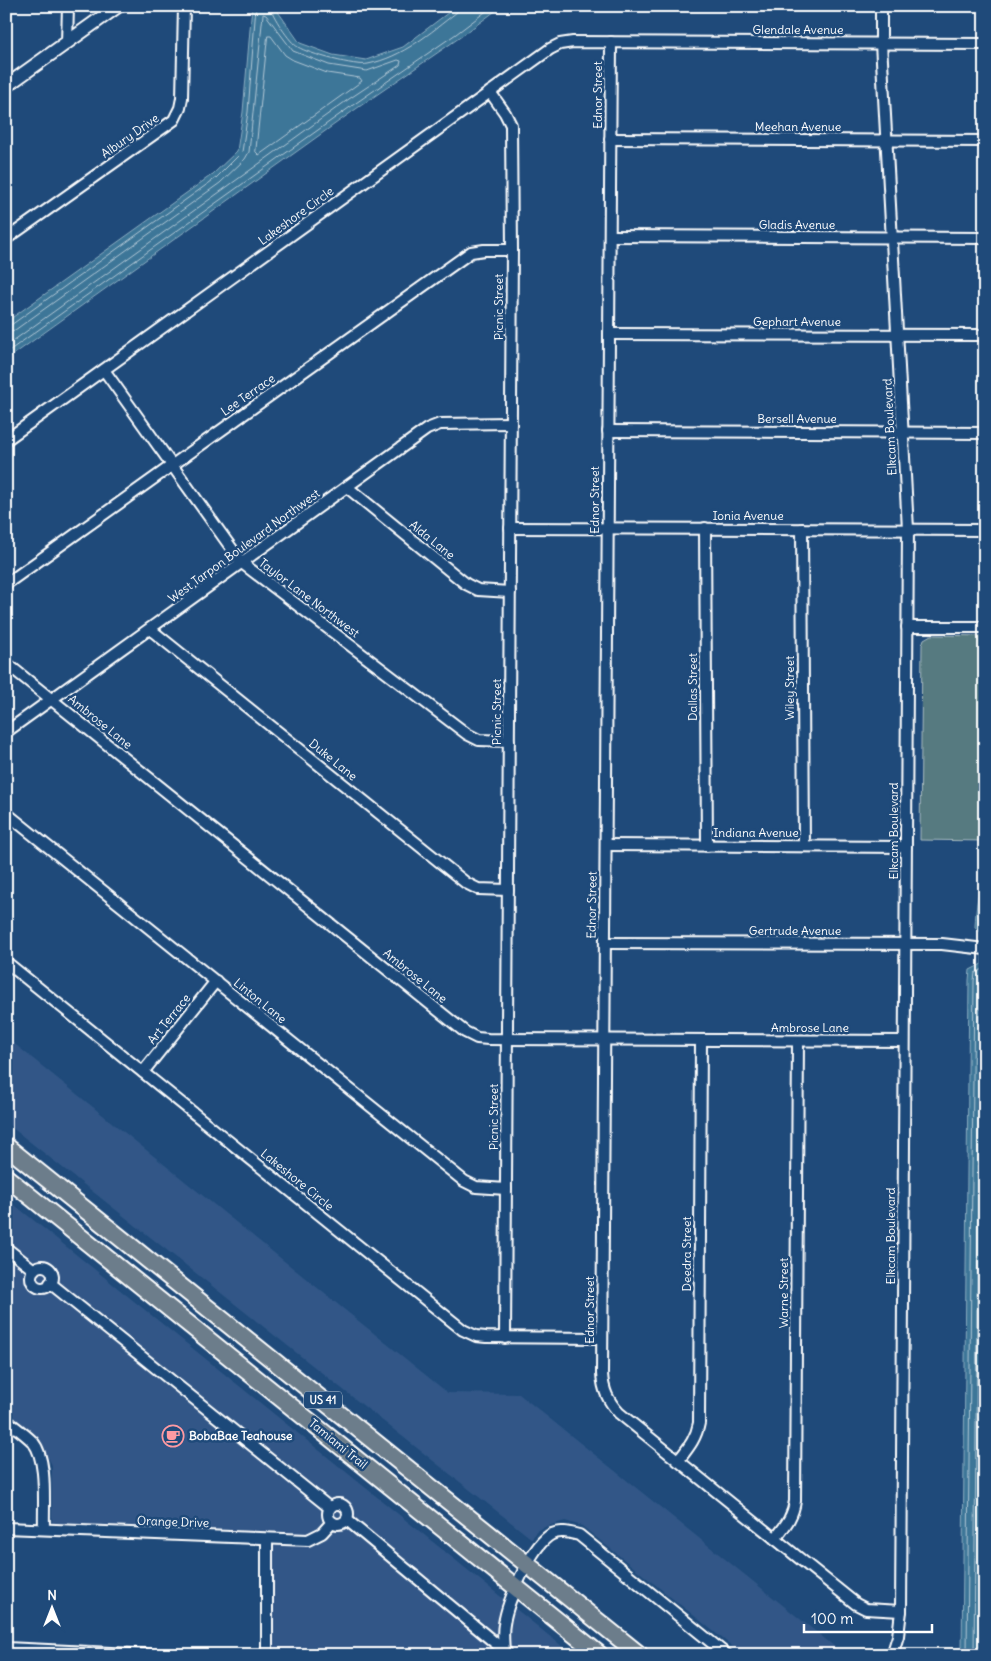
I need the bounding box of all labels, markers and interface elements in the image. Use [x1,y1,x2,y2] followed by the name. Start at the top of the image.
[753,22,843,37] street label: Glendale Avenue
[590,61,605,129] street label: Ednor Street
[98,110,161,161] street label: Albury Drive
[755,119,841,134] street label: Meehan Avenue
[255,183,336,248] street label: Lakeshore Circle
[759,217,835,232] street label: Gladis Avenue
[491,274,506,340] street label: Picnic Street
[753,314,841,329] street label: Gephart Avenue
[218,370,278,419] street label: Lee Terrace
[879,378,900,476] street label: Elkcam Boulevard
[757,411,837,426] street label: Bersell Avenue
[587,466,602,534] street label: Ednor Street
[165,485,323,606] street label: West Tarpon Boulevard Northwest
[712,508,784,523] street label: Ionia Avenue
[407,517,458,562] street label: Alda Lane
[256,555,363,640] street label: Taylor Lane Northwest
[685,653,700,721] street label: Dallas Street
[782,656,797,720] street label: Wiley Street
[489,679,504,745] street label: Picnic Street
[65,691,135,752] street label: Ambrose Lane
[306,736,360,784] street label: Duke Lane
[886,782,901,880] street label: Elkcam Boulevard
[713,825,799,840] street label: Indiana Avenue
[583,871,600,939] street label: Ednor Street
[749,923,841,938] street label: Gertrude Avenue
[380,945,450,1006] street label: Ambrose Lane
[231,975,290,1026] street label: Linton Lane
[144,991,193,1047] street label: Art Terrace
[771,1020,849,1035] street label: Ambrose Lane
[486,1084,501,1150] street label: Picnic Street
[258,1146,337,1214] street label: Lakeshore Circle
[883,1187,898,1285] street label: Elkcam Boulevard
[679,1216,694,1292] street label: Deedra Street
[776,1258,791,1328] street label: Warne Street
[582,1276,597,1344] street label: Ednor Street
[304,1392,342,1408] road number: US 41
[306,1415,371,1472] street label: Tamiami Trail
[161,1424,185,1448] cafe icon: BobaBae Teahouse
[189,1428,293,1443] place label: BobaBae Teahouse
[137,1513,209,1530] street label: Orange Drive
[28,1584,78,1634] north arrow
[47,1586,57,1604] text: N
[804,1601,931,1633] scale bar
[811,1609,853,1628] text: 100 m

